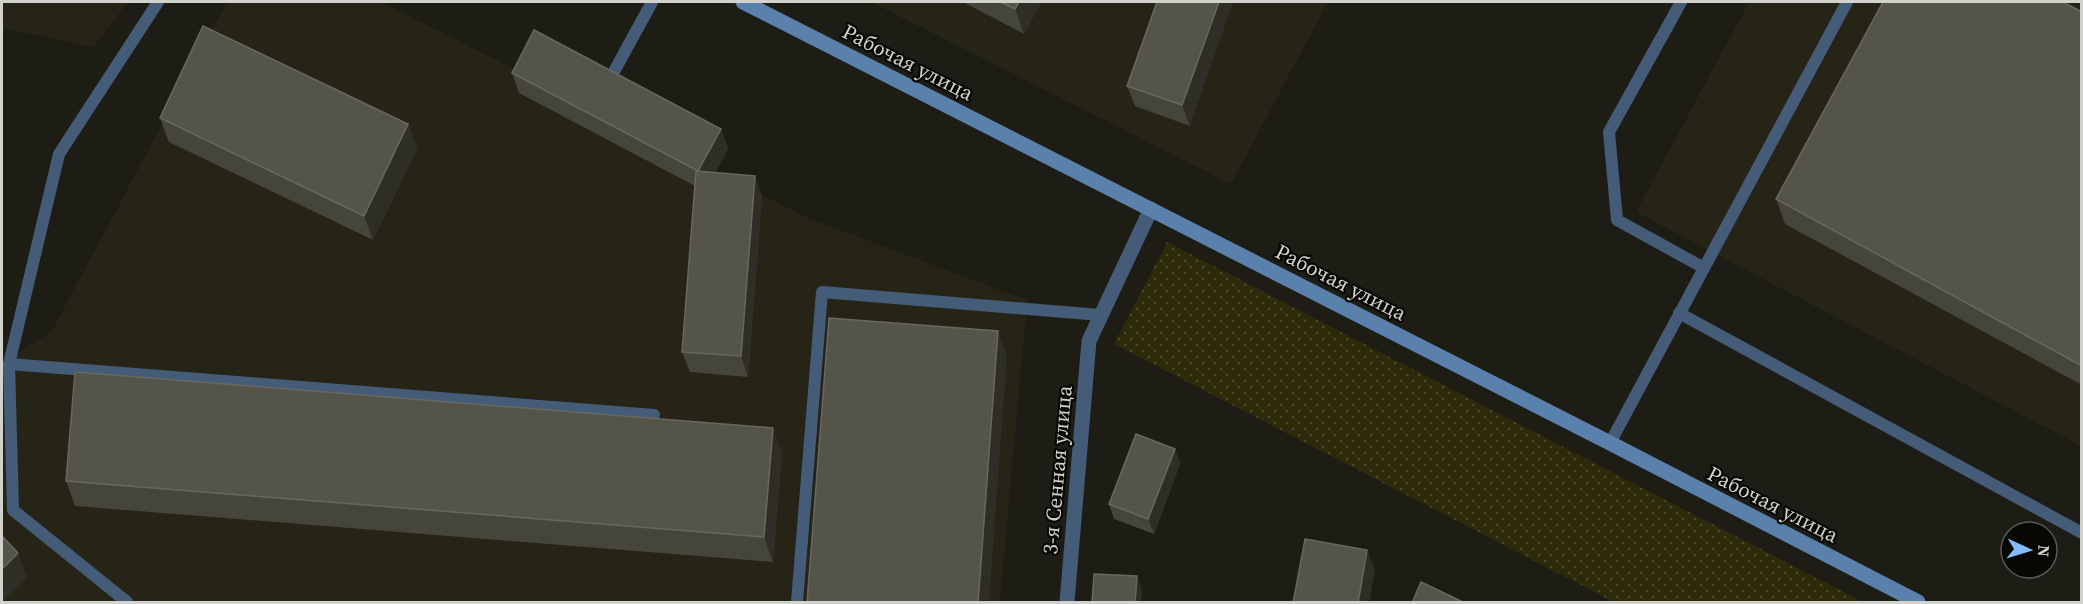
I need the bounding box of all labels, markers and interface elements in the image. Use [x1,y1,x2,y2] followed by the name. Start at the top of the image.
[838,17,979,108] street label: Рабочая улица
[1271,237,1412,328] street label: Рабочая улица
[1035,384,1079,556] street label: 3-я Сенная улица
[1703,459,1844,550] street label: Рабочая улица
[1999,520,2059,580] north arrow
[2033,544,2055,558] text: N

